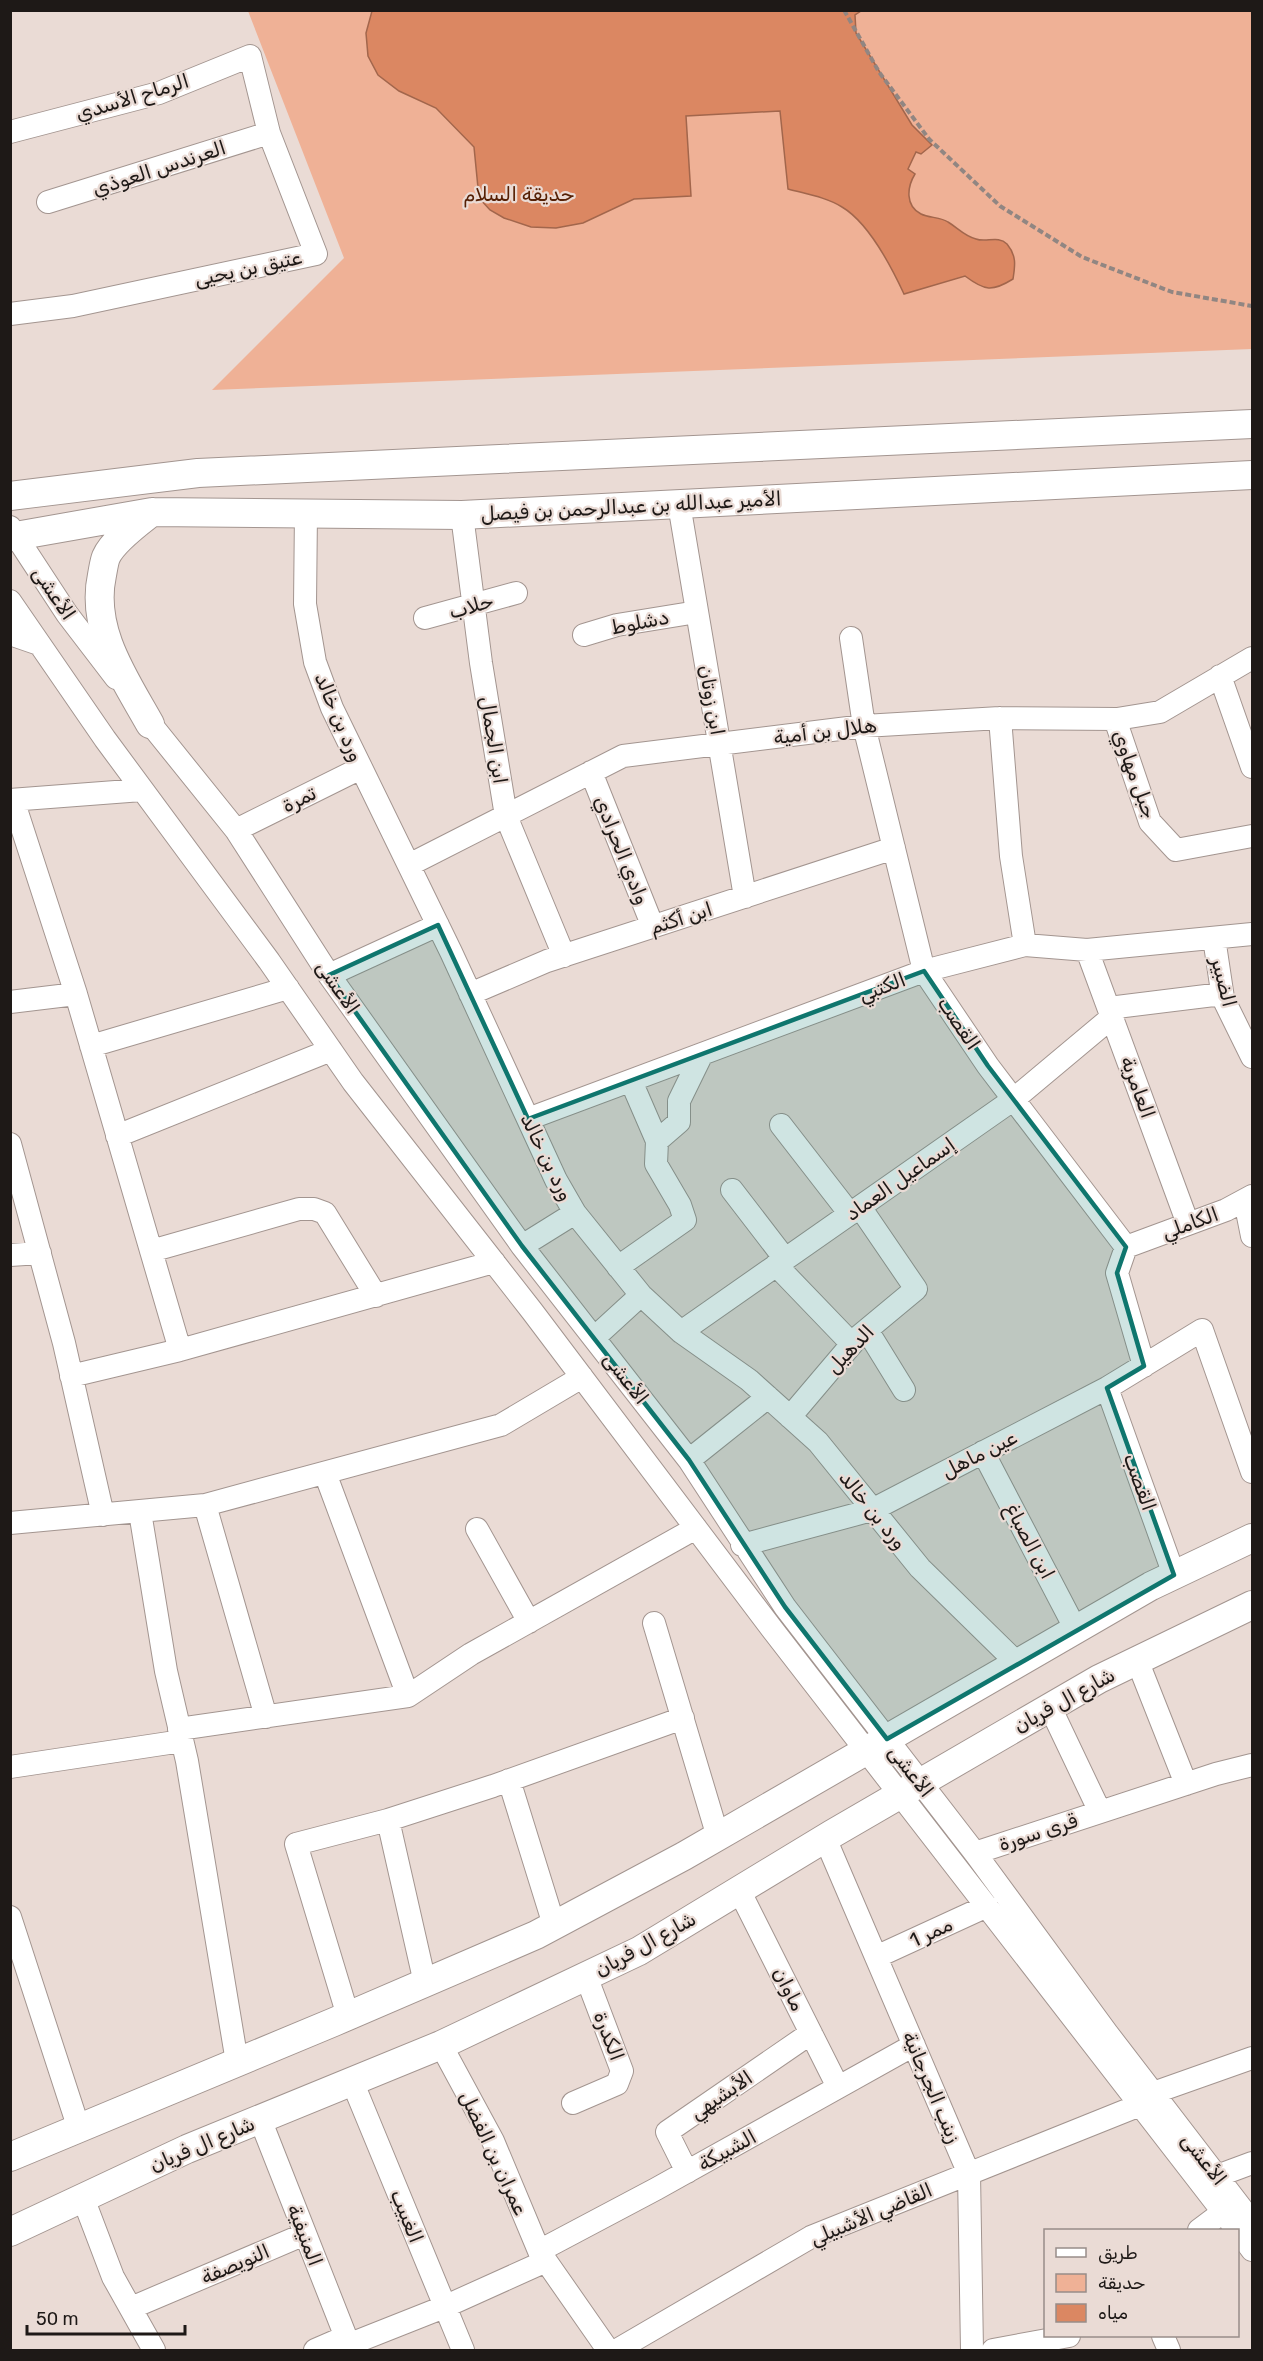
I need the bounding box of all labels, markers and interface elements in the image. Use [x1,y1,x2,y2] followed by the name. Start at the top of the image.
[72,68,192,128] street label: الرماح الأسدي
[89,135,229,203] street label: العرندس العوذي
[463,182,575,208] park label: حديقة السلام
[192,245,304,291] street label: عتيق بن يحيى
[480,486,782,526] street label: الأمير عبدالله بن عبدالرحمن بن فيصل
[27,562,81,624] street label: الأعشى
[446,588,496,624] street label: حلاب
[609,605,671,639] street label: دشلوط
[694,663,730,737] street label: ابن زوتان
[310,669,368,765] street label: ورد بن خالد
[475,695,513,785] street label: ابن الجمال
[772,713,878,749] street label: هلال بن أمية
[1106,726,1162,822] street label: جبل مهاوي
[278,781,320,817] street label: تمرة
[587,792,655,909] street label: وادي الحرادي
[647,897,716,940] street label: ابن أكثم
[1206,954,1242,1009] street label: الضبير
[311,956,365,1018] street label: الأعشى
[855,967,910,1010] street label: الكتبي
[933,992,985,1054] street label: القصب
[1116,1053,1160,1121] street label: العامرية
[516,1109,578,1205] street label: ورد بن خالد
[840,1132,960,1226] street label: إسماعيل العماد
[1158,1202,1223,1247] street label: الكاملي
[821,1320,879,1378] street label: الدهيل
[598,1347,654,1409] street label: الأعشى
[937,1425,1021,1483] street label: عين ماهل
[1119,1450,1161,1514] street label: القصب
[834,1466,912,1554] street label: ورد بن خالد
[998,1499,1060,1584] street label: ابن الصباغ
[1009,1662,1120,1739] street label: شارع ال فريان
[883,1740,939,1802] street label: الأعشى
[995,1808,1081,1856] street label: قرى سورة
[590,1906,701,1983] street label: شارع ال فريان
[906,1912,956,1952] street label: ممر 1
[768,1963,810,2015] street label: ماوان
[589,2008,629,2064] street label: الكدرة
[898,2028,966,2146] street label: زينب الجرجانية
[685,2065,759,2127] street label: الأبشيهي
[455,2087,533,2219] street label: عمران بن الفضل
[146,2111,259,2179] street label: شارع ال فريان
[694,2124,760,2176] street label: الشبيكة
[1176,2128,1232,2190] street label: الأعشى
[806,2177,937,2253] street label: القاضي الأشبيلي
[385,2186,429,2246] street label: الغبيب
[282,2201,328,2269] street label: المنيفية
[1044,2229,1239,2337] legend
[197,2239,273,2289] street label: النويصفة
[1098,2242,1138,2264] text: طريق
[1098,2272,1145,2294] text: حديقة
[27,2298,184,2336] scale bar
[1098,2302,1128,2324] text: مياه
[36,2308,79,2330] text: 50 m

